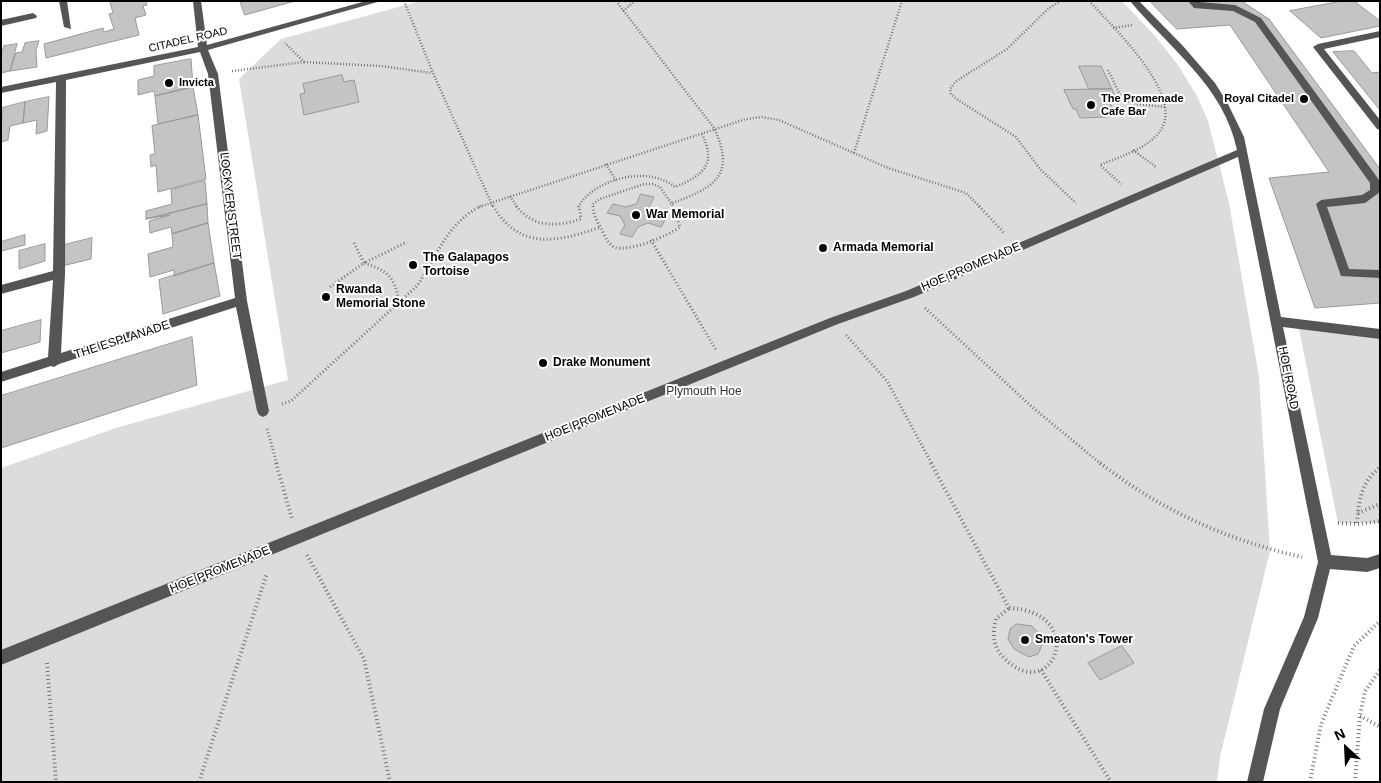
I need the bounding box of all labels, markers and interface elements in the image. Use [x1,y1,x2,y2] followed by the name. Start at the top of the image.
[147,25,229,55] street label: CITADEL ROAD
[179,76,214,90] place label: Invicta
[163,77,175,89] marker: Invicta
[1101,92,1184,118] place label: The Promenade Cafe Bar
[1224,92,1294,106] place label: Royal Citadel
[1298,93,1310,105] marker: Royal Citadel
[1085,99,1097,111] marker: The Promenade Cafe Bar
[216,152,244,260] street label: LOCKYER STREET
[646,208,724,222] place label: War Memorial
[630,209,642,221] marker: War Memorial
[919,240,1023,294] street label: HOE PROMENADE
[833,241,934,255] place label: Armada Memorial
[817,242,829,254] marker: Armada Memorial
[423,251,509,279] place label: The Galapagos Tortoise
[407,259,419,271] marker: The Galapagos Tortoise
[336,283,425,311] place label: Rwanda Memorial Stone
[320,291,332,303] marker: Rwanda Memorial Stone
[73,318,171,362] street label: THE ESPLANADE
[1275,345,1301,411] street label: HOE ROAD
[553,356,650,370] place label: Drake Monument
[537,357,549,369] marker: Drake Monument
[666,385,742,399] park label: Plymouth Hoe
[543,391,647,445] street label: HOE PROMENADE
[168,543,272,597] street label: HOE PROMENADE
[1035,633,1133,647] place label: Smeaton's Tower
[1019,634,1031,646] marker: Smeaton's Tower
[1321,723,1371,773] north arrow
[1332,725,1348,744] text: N

